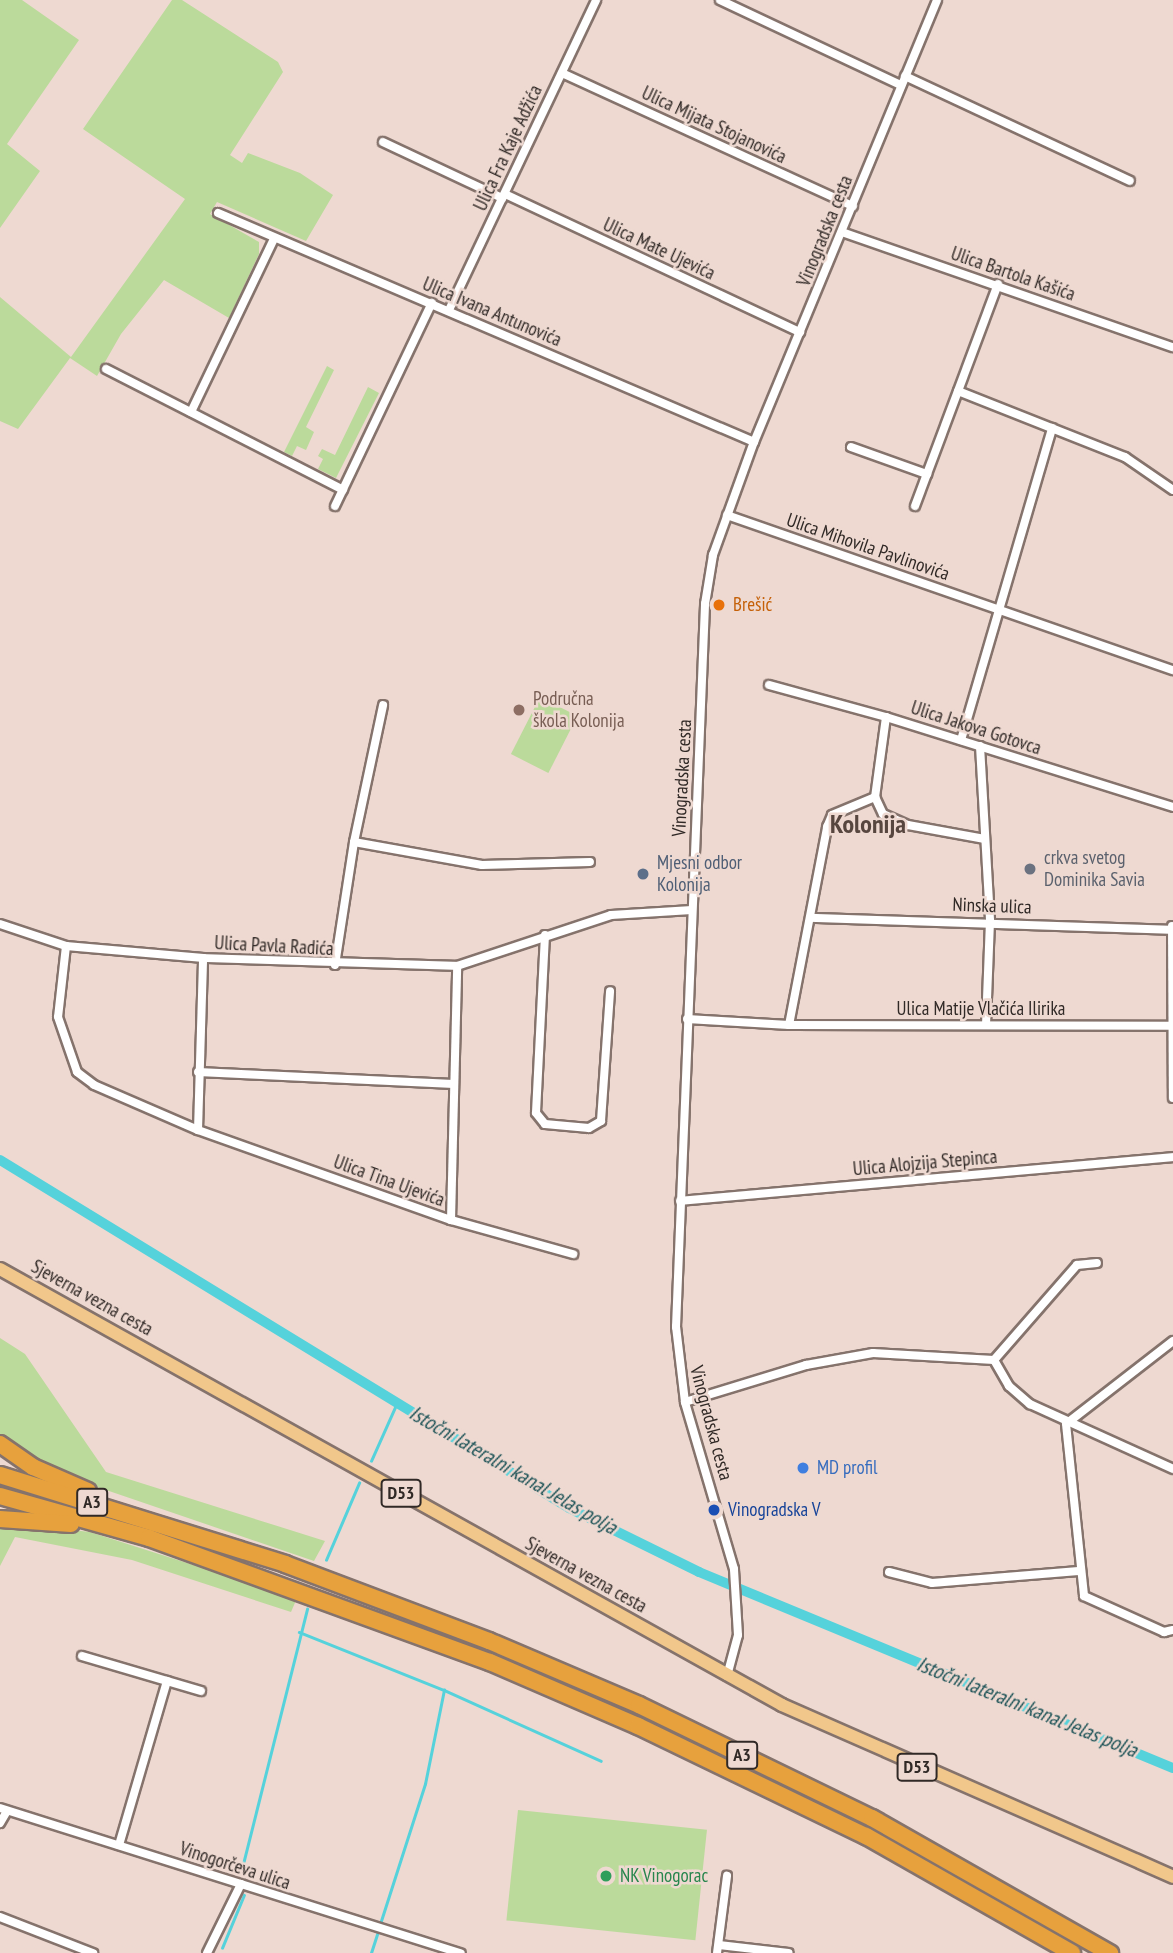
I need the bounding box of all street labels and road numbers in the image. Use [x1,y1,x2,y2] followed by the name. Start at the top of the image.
[469,81,547,215] street label: Ulica Fra Kaje Adžića
[638,82,790,168] street label: Ulica Mijata Stojanovića
[792,172,858,290] street label: Vinogradska cesta
[599,213,719,285] street label: Ulica Mate Ujevića
[948,242,1078,306] street label: Ulica Bartola Kašića
[419,272,565,352] street label: Ulica Ivana Antunovića
[784,508,952,586] street label: Ulica Mihovila Pavlinovića
[908,696,1044,760] street label: Ulica Jakova Gotovca
[668,719,696,837] street label: Vinogradska cesta
[952,893,1032,919] street label: Ninska ulica
[214,931,334,961] street label: Ulica Pavla Radića
[896,998,1066,1020] street label: Ulica Matije Vlačića Ilirika
[852,1145,998,1181] street label: Ulica Alojzija Stepinca
[330,1150,448,1212] street label: Ulica Tina Ujevića
[27,1255,157,1341] street label: Sjeverna vezna cesta
[685,1363,737,1483] street label: Vinogradska cesta
[380,1478,422,1508] road number: D53
[74,1488,110,1517] road number: A3
[521,1532,651,1618] street label: Sjeverna vezna cesta
[724,1740,760,1770] road number: A3
[896,1752,938,1782] road number: D53
[177,1837,293,1895] street label: Vinogorčeva ulica

